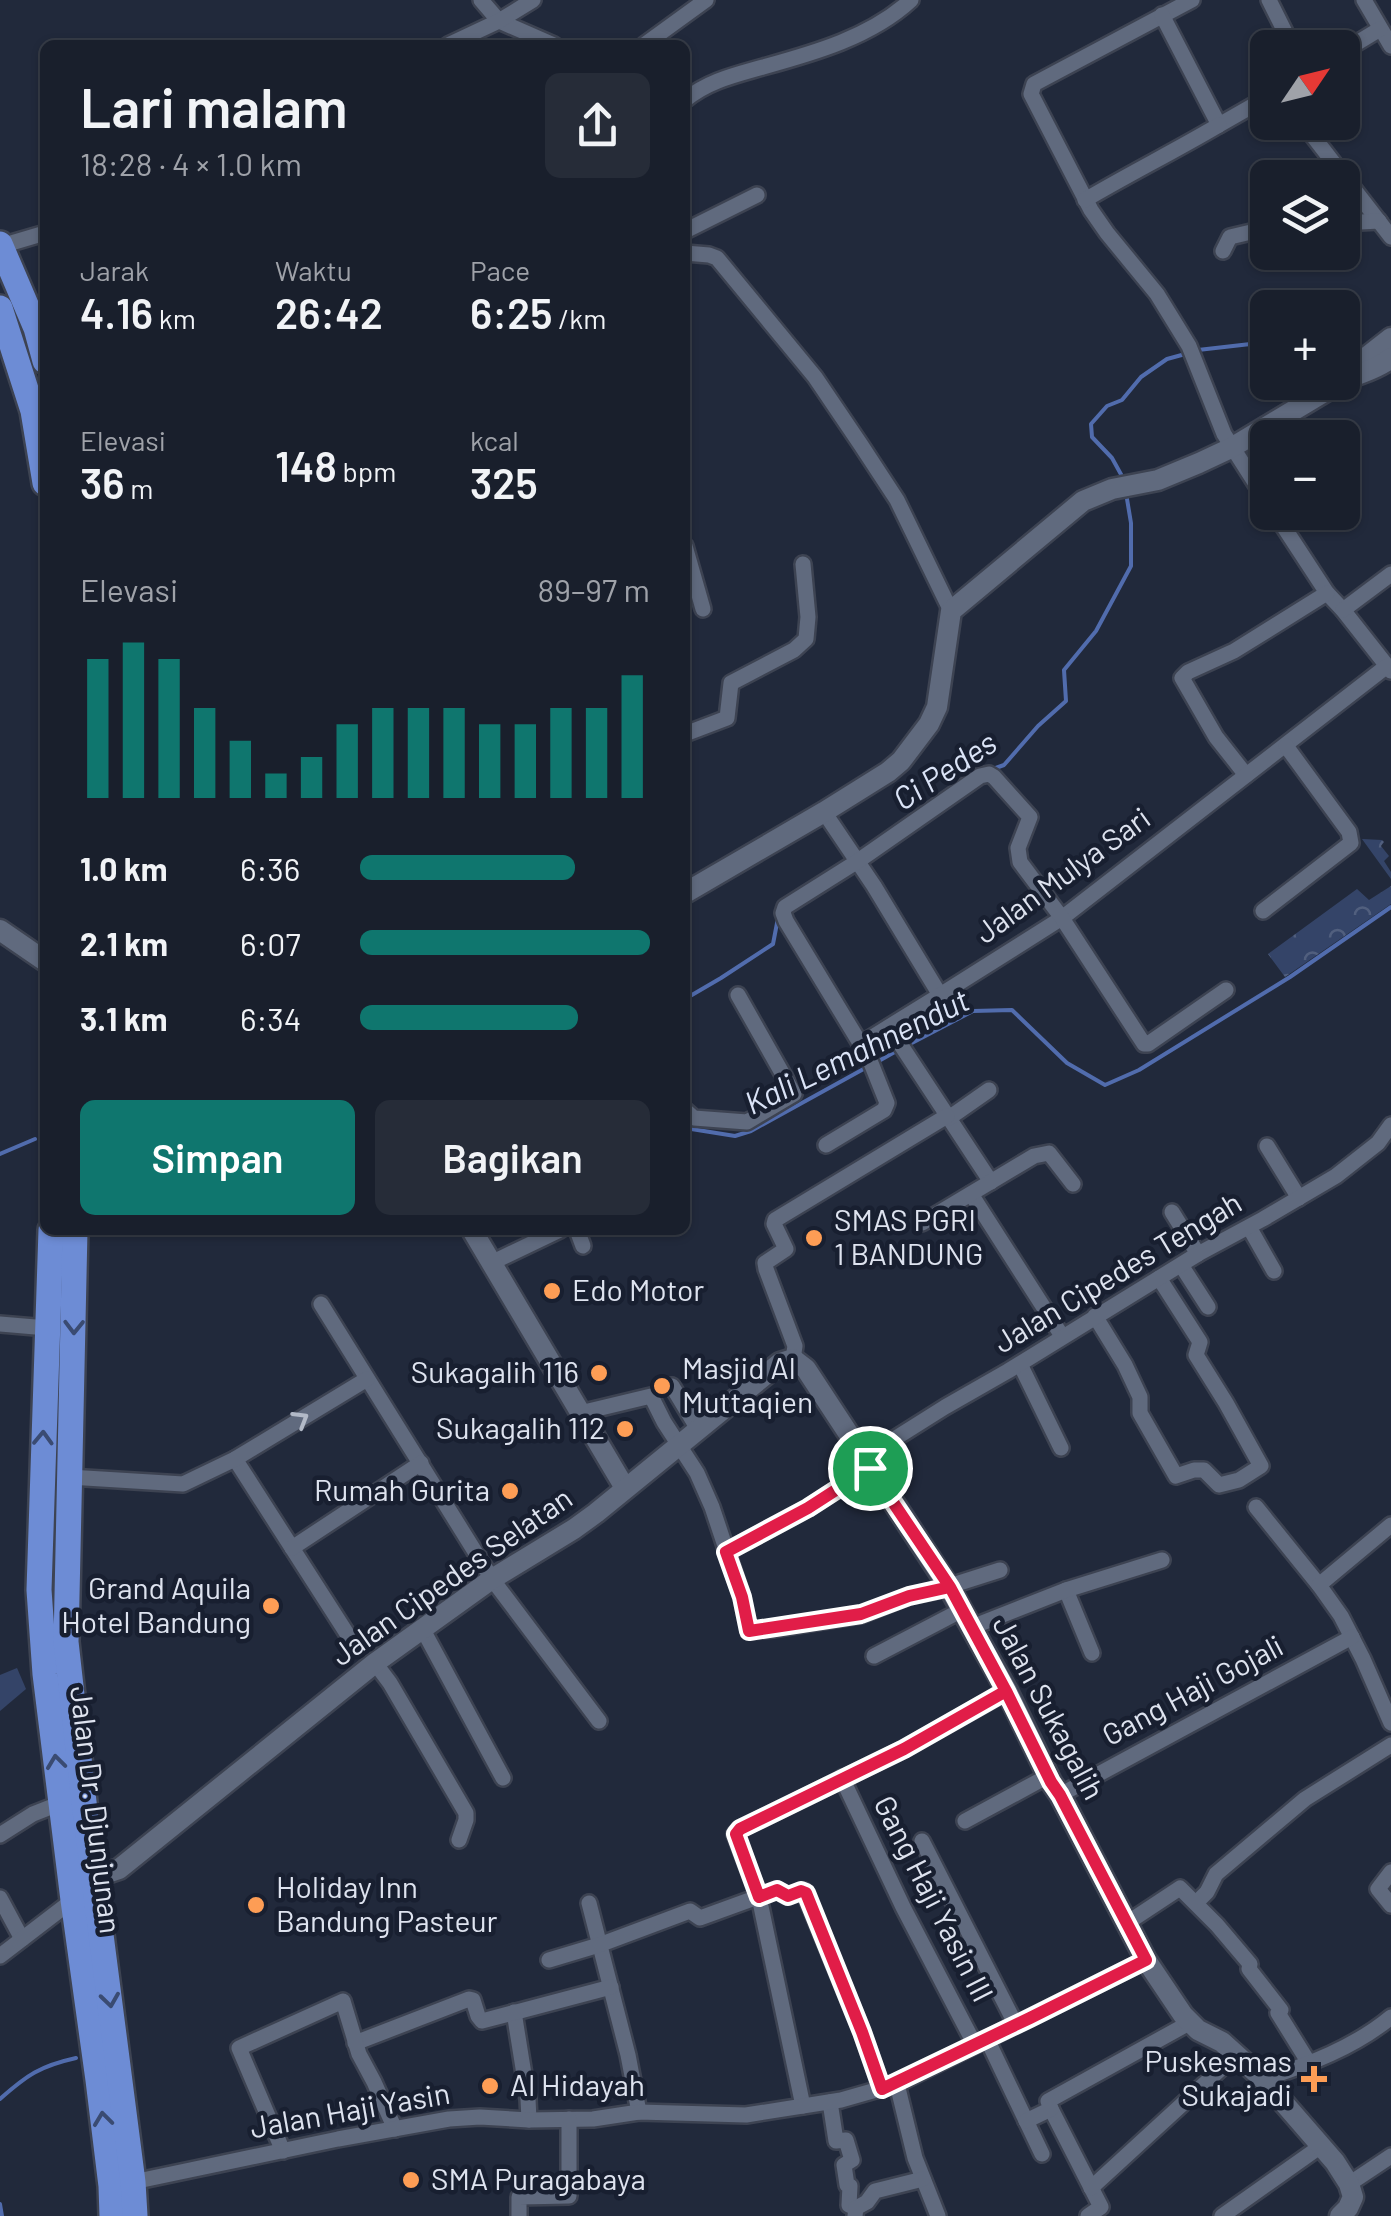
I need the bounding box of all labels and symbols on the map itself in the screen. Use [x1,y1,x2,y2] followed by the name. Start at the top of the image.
[1250,30,1360,140] north arrow
[885,722,1003,817] water label: Ci Pedes
[967,799,1156,950] street label: Jalan Mulya Sari
[738,979,974,1121] water label: Kali Lemahnendut
[987,1183,1247,1359] street label: Jalan Cipedes Tengah
[834,1201,983,1271] place label: SMAS PGRI 1 BANDUNG
[803,1227,825,1249] marker: SMAS PGRI 1 BANDUNG
[572,1271,704,1307] place label: Edo Motor
[541,1280,563,1302] marker: Edo Motor
[63,1320,84,1336] one-way arrow
[682,1349,813,1419] place label: Masjid Al Muttaqien
[411,1353,579,1389] place label: Sukagalih 116
[588,1362,610,1384] marker: Sukagalih 116
[651,1375,673,1397] marker: Masjid Al Muttaqien
[436,1409,605,1445] place label: Sukagalih 112
[290,1412,308,1431] one-way arrow
[614,1418,636,1440] marker: Sukagalih 112
[828,1426,913,1511] pin
[33,1430,54,1446] one-way arrow
[314,1471,490,1507] place label: Rumah Gurita
[323,1479,578,1672] street label: Jalan Cipedes Selatan
[499,1480,521,1502] marker: Rumah Gurita
[61,1569,251,1639] place label: Grand Aquila Hotel Bandung
[260,1595,282,1617] marker: Grand Aquila Hotel Bandung
[986,1609,1113,1805] street label: Jalan Sukagalih
[1095,1626,1289,1752] street label: Gang Haji Gojali
[64,1684,130,1936] street label: Jalan Dr. Djunjunan
[46,1754,67,1770] one-way arrow
[867,1789,1002,2007] street label: Gang Haji Yasin III
[276,1868,498,1938] place label: Holiday Inn Bandung Pasteur
[245,1894,267,1916] marker: Holiday Inn Bandung Pasteur
[99,1991,120,2008] one-way arrow
[1145,2042,1292,2112] place label: Puskesmas Sukajadi
[510,2066,645,2102] place label: Al Hidayah
[1301,2066,1327,2092] marker: Puskesmas Sukajadi
[247,2074,452,2144] street label: Jalan Haji Yasin
[479,2075,501,2097] marker: Al Hidayah
[93,2111,114,2127] one-way arrow
[431,2160,646,2196] place label: SMA Puragabaya
[400,2169,422,2191] marker: SMA Puragabaya

